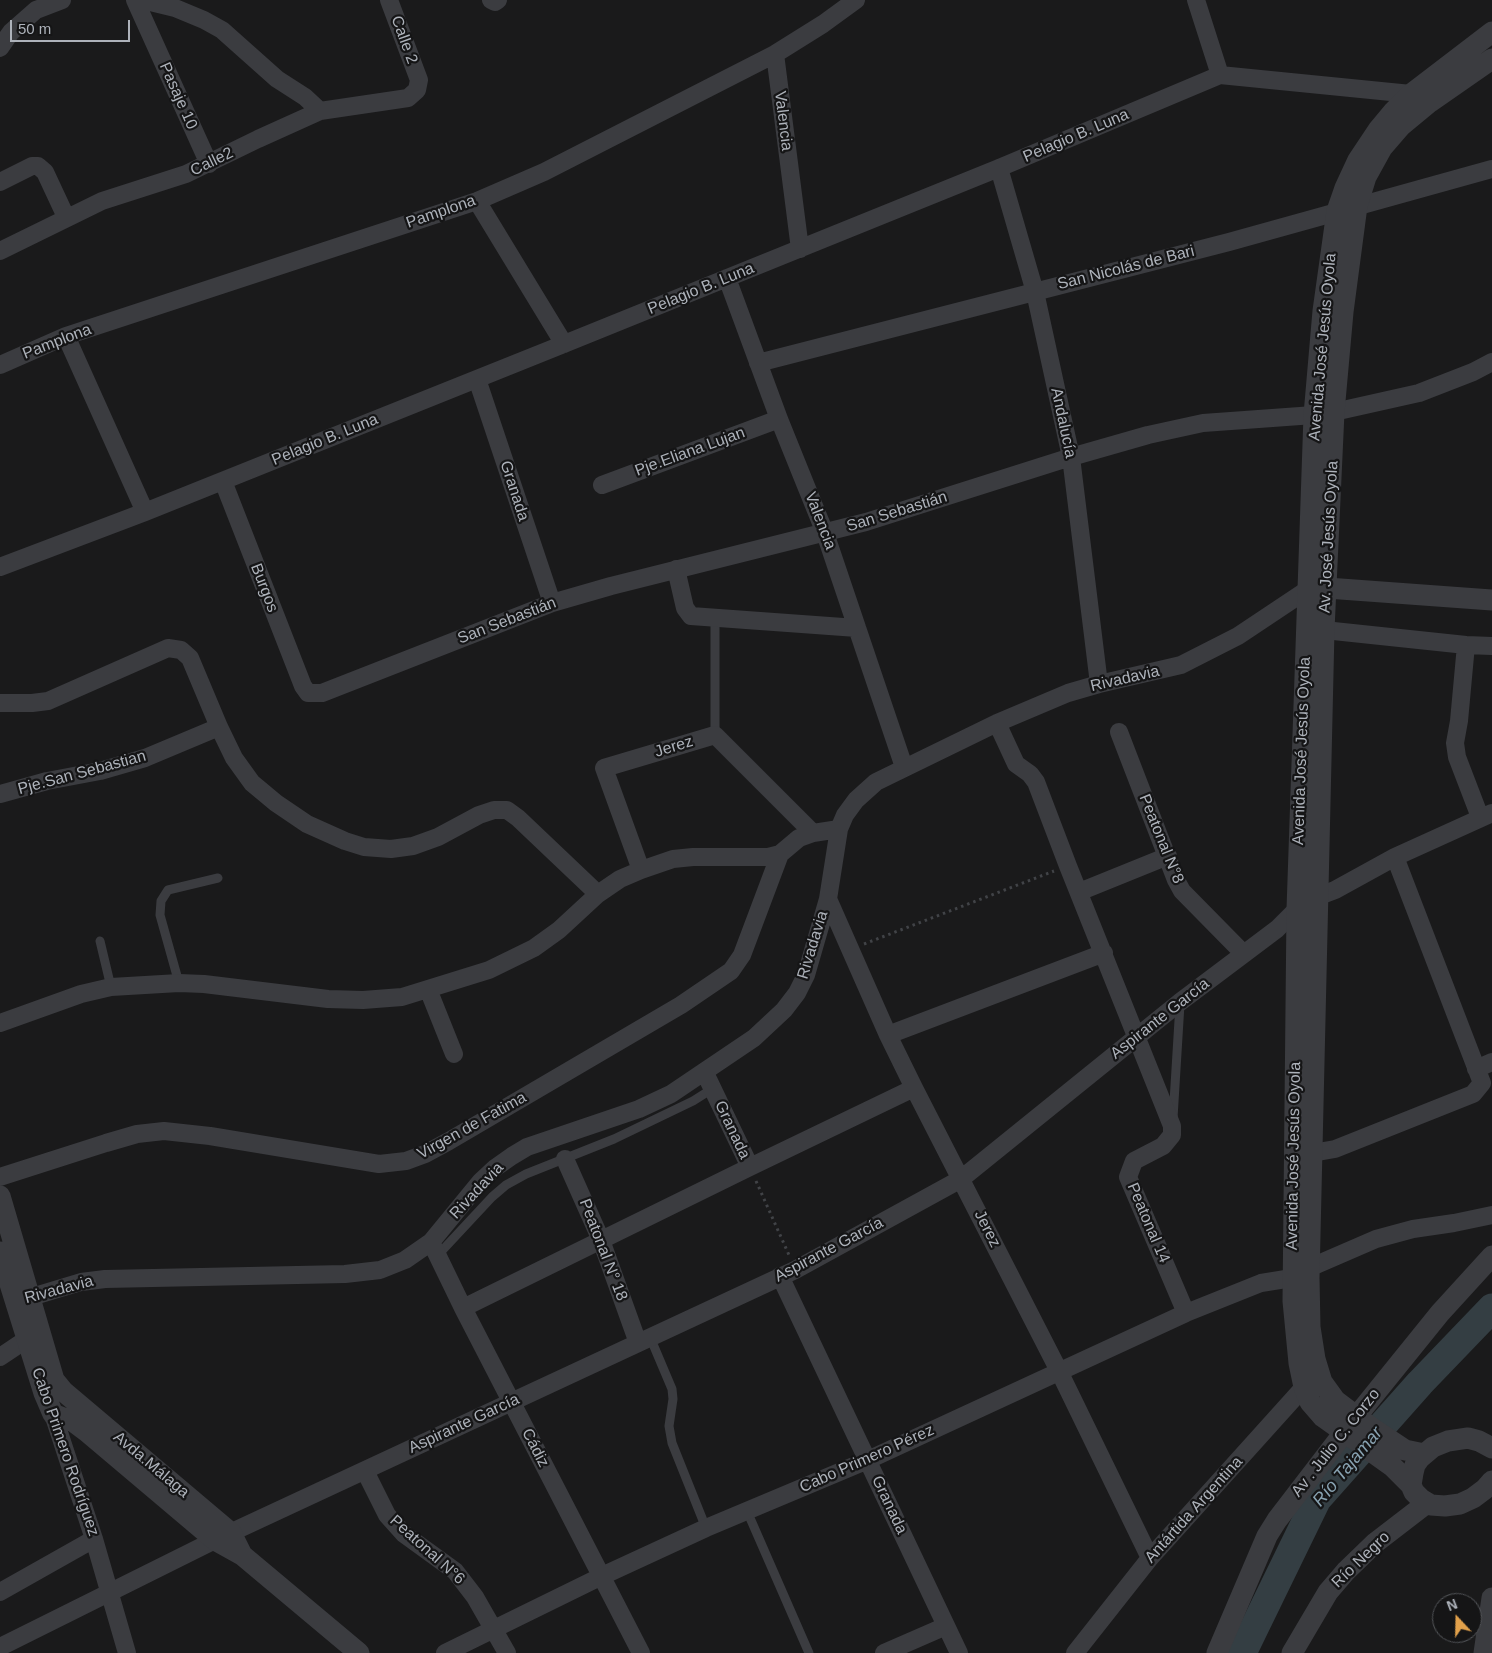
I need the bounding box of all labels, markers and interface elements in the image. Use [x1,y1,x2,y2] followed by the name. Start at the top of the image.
[12,10,132,42] scale bar
[386,13,422,67] street label: Calle 2
[18,20,51,37] text: 50 m
[155,60,201,132] street label: Pasaje 10
[770,90,796,152] street label: Valencia
[1020,105,1132,167] street label: Pelagio B. Luna
[187,143,237,181] street label: Calle2
[404,191,478,233] street label: Pamplona
[1056,242,1196,294] street label: San Nicolás de Bari
[1305,252,1341,442] street label: Avenida José Jesús Oyola
[645,259,757,319] street label: Pelagio B. Luna
[20,320,94,364] street label: Pamplona
[1046,386,1080,460] street label: Andalucía
[269,410,381,470] street label: Pelagio B. Luna
[632,423,748,481] street label: Pje.Eliana Lujan
[495,458,533,524] street label: Granada
[1315,460,1343,614] street label: Av. José Jesús Oyola
[844,488,950,536] street label: San Sebastián
[800,489,840,553] street label: Valencia
[246,561,282,615] street label: Burgos
[455,593,559,649] street label: San Sebastián
[1289,657,1315,845] street label: Avenida José Jesús Oyola
[1089,662,1161,696] street label: Rivadavia
[652,732,696,762] street label: Jerez
[16,747,148,799] street label: Pje.San Sebastian
[1134,792,1188,886] street label: Peatonal N°8
[794,909,832,981] street label: Rivadavia
[1107,974,1213,1064] street label: Aspirante García
[1283,1062,1305,1250] street label: Avenida José Jesús Oyola
[414,1088,530,1164] street label: Virgen de Fatima
[710,1098,754,1162] street label: Granada
[446,1159,508,1223] street label: Rivadavia
[1122,1180,1174,1266] street label: Peatonal 14
[575,1196,631,1304] street label: Peatonal N° 18
[970,1207,1004,1251] street label: Jerez
[771,1213,887,1287] street label: Aspirante García
[23,1272,95,1308] street label: Rivadavia
[27,1365,103,1539] street label: Cabo Primero Rodríguez
[1288,1385,1384,1501] street label: Av . Julio C. Corzo
[406,1390,522,1458] street label: Aspirante García
[797,1421,937,1497] street label: Cabo Primero Pérez
[1308,1423,1388,1511] water label: Río Tajamar
[517,1425,553,1471] street label: Cádiz
[109,1428,193,1502] street label: Avda.Málaga
[1141,1453,1247,1567] street label: Antártida Argentina
[867,1473,911,1537] street label: Granada
[385,1511,469,1589] street label: Peatonal N°6
[1328,1528,1394,1592] street label: Río Negro
[1432,1593,1482,1643] north arrow
[1444,1596,1460,1614] text: N

